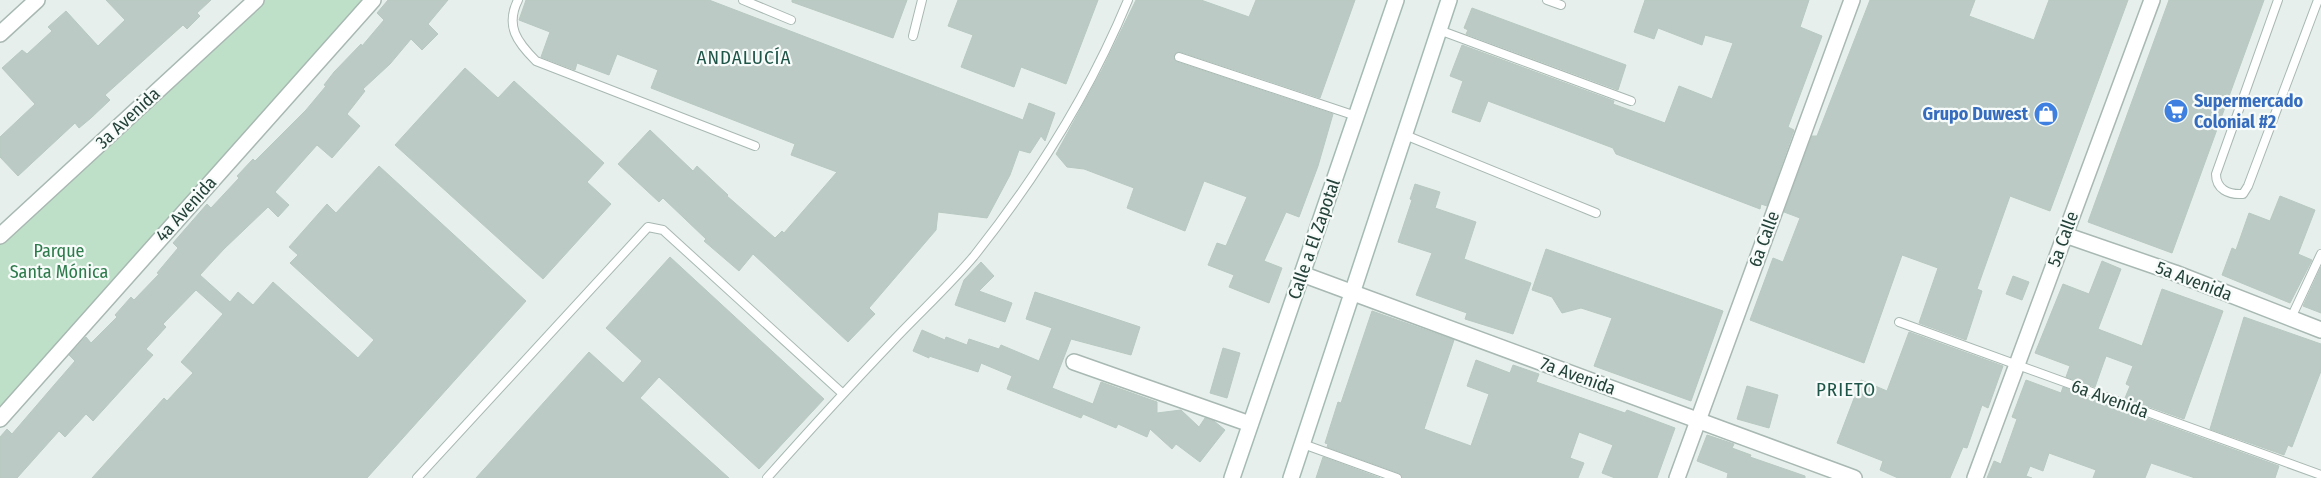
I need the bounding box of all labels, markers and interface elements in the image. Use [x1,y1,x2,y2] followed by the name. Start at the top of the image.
[696,46,792,69] district label: ANDALUCÍA
[91,83,165,153] street label: 3a Avenida
[2194,90,2304,133] place label: Supermercado Colonial #2
[2163,98,2189,124] supermarket icon: Supermercado Colonial #2
[2033,101,2059,127] shop icon: Grupo Duwest
[1923,103,2029,125] place label: Grupo Duwest
[151,172,221,246] street label: 4a Avenida
[1283,176,1345,302] street label: Calle a El Zapotal
[1744,208,1784,270] street label: 6a Calle
[2043,208,2083,270] street label: 5a Calle
[10,240,109,283] park label: Parque Santa Mónica
[2153,256,2235,306] street label: 5a Avenida
[1537,352,1619,400] street label: 7a Avenida
[2068,375,2152,423] street label: 6a Avenida
[1816,378,1876,401] district label: PRIETO

